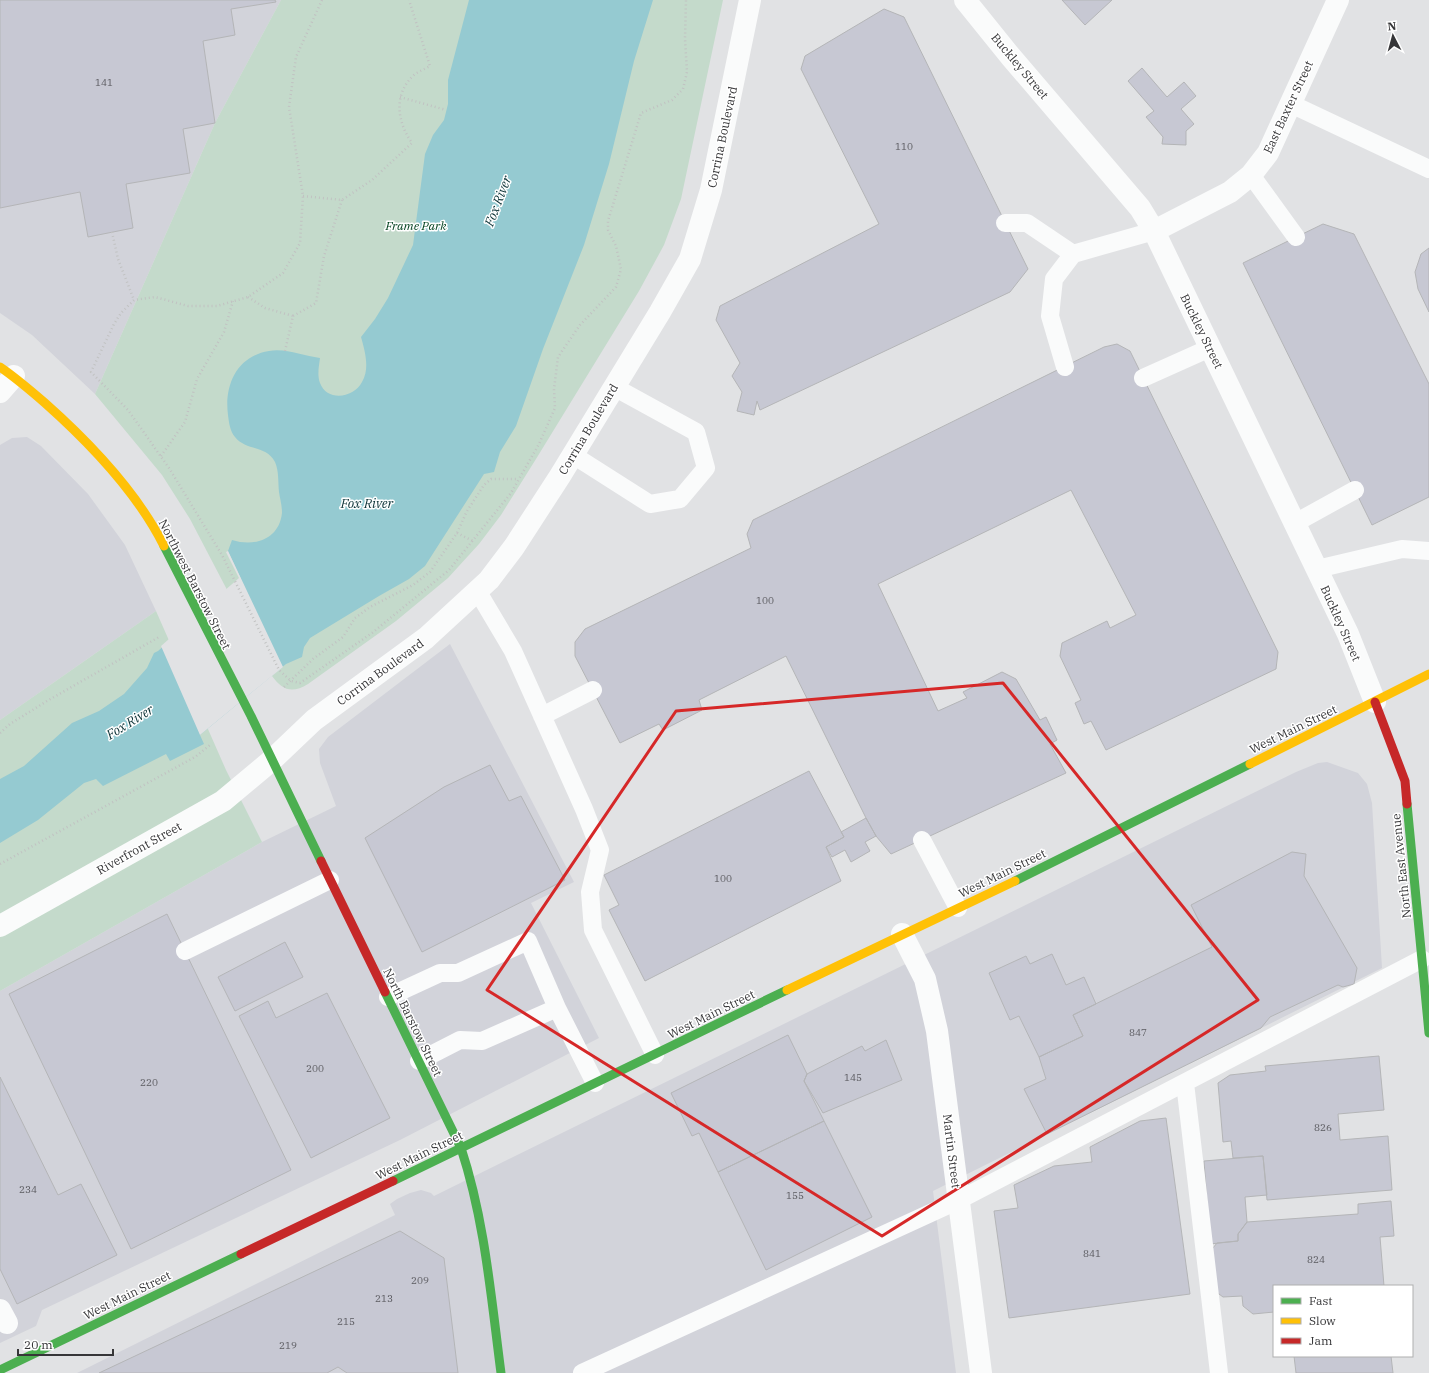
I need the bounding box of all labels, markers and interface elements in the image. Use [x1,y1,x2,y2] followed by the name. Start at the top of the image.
[1373,16,1413,56] north arrow
[1387,19,1397,33] text: N
[988,30,1052,102] street label: Buckley Street
[1260,58,1316,156] street label: East Baxter Street
[95,76,113,89] house number: 141
[704,85,740,189] street label: Corrina Boulevard
[895,140,913,153] house number: 110
[480,173,515,230] water label: Fox River
[384,218,447,233] park label: Frame Park
[1177,291,1227,371] street label: Buckley Street
[555,381,621,477] street label: Corrina Boulevard
[340,495,394,512] water label: Fox River
[156,516,234,652] street label: Northwest Barstow Street
[1318,583,1364,663] street label: Buckley Street
[756,594,774,607] house number: 100
[334,636,426,708] street label: Corrina Boulevard
[102,701,157,744] water label: Fox River
[1247,701,1339,757] street label: West Main Street
[1388,813,1414,919] street label: North East Avenue
[94,818,184,878] street label: Riverfront Street
[956,845,1048,901] street label: West Main Street
[714,872,732,885] house number: 100
[380,966,446,1078] street label: North Barstow Street
[665,986,757,1042] street label: West Main Street
[1129,1026,1147,1039] house number: 847
[306,1062,324,1075] house number: 200
[844,1071,862,1084] house number: 145
[140,1076,158,1089] house number: 220
[940,1113,964,1189] street label: Martin Street
[1314,1121,1332,1134] house number: 826
[373,1127,465,1183] street label: West Main Street
[19,1183,37,1196] house number: 234
[786,1189,804,1202] house number: 155
[1083,1247,1101,1260] house number: 841
[1307,1253,1325,1266] house number: 824
[81,1267,173,1323] street label: West Main Street
[411,1274,429,1287] house number: 209
[1273,1285,1413,1357] legend
[375,1292,393,1305] house number: 213
[1309,1293,1333,1308] text: Fast
[1309,1313,1336,1328] text: Slow
[337,1315,355,1328] house number: 215
[18,1331,113,1357] scale bar
[1309,1333,1333,1348] text: Jam
[24,1337,53,1352] text: 20 m
[279,1339,297,1352] house number: 219

